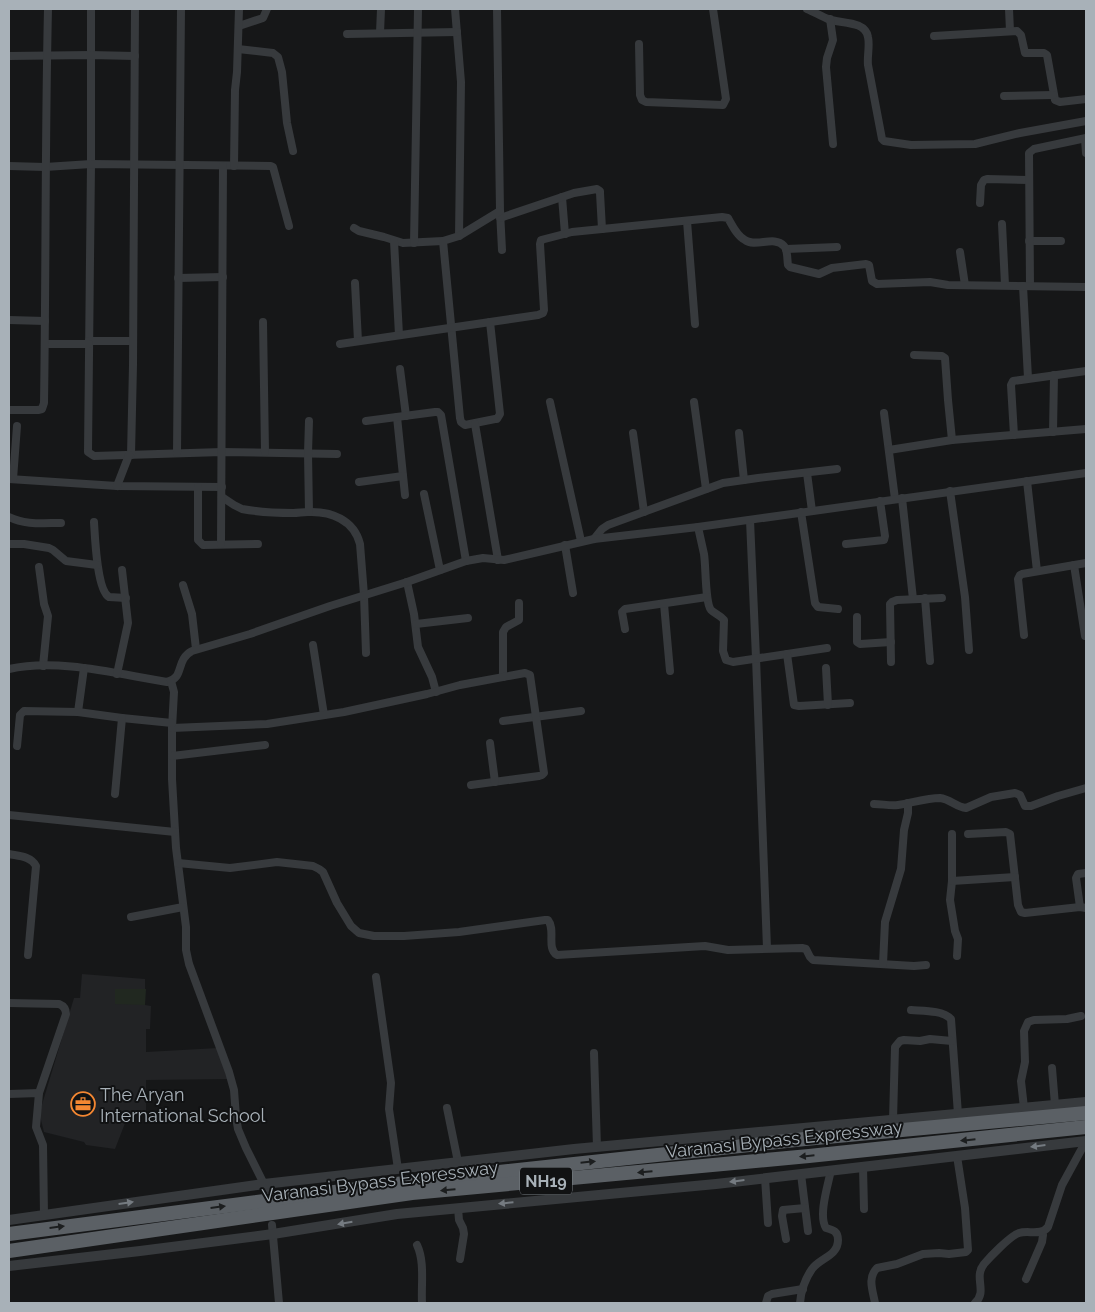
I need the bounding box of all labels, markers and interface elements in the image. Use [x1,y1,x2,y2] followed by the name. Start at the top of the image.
[100,1084,265,1126] place label: The Aryan International School
[70,1091,96,1117] office icon: The Aryan International School
[665,1116,904,1162] street label: Varanasi Bypass Expressway
[960,1136,976,1144] one-way arrow
[1030,1142,1046,1150] one-way arrow
[798,1153,814,1161] one-way arrow
[261,1156,500,1206] street label: Varanasi Bypass Expressway
[580,1158,596,1166] one-way arrow
[520,1168,572,1194] road number: NH19
[636,1168,652,1176] one-way arrow
[729,1177,745,1185] one-way arrow
[440,1186,456,1194] one-way arrow
[119,1199,135,1207] one-way arrow
[498,1199,514,1207] one-way arrow
[211,1203,227,1211] one-way arrow
[336,1219,352,1227] one-way arrow
[49,1223,65,1231] one-way arrow

